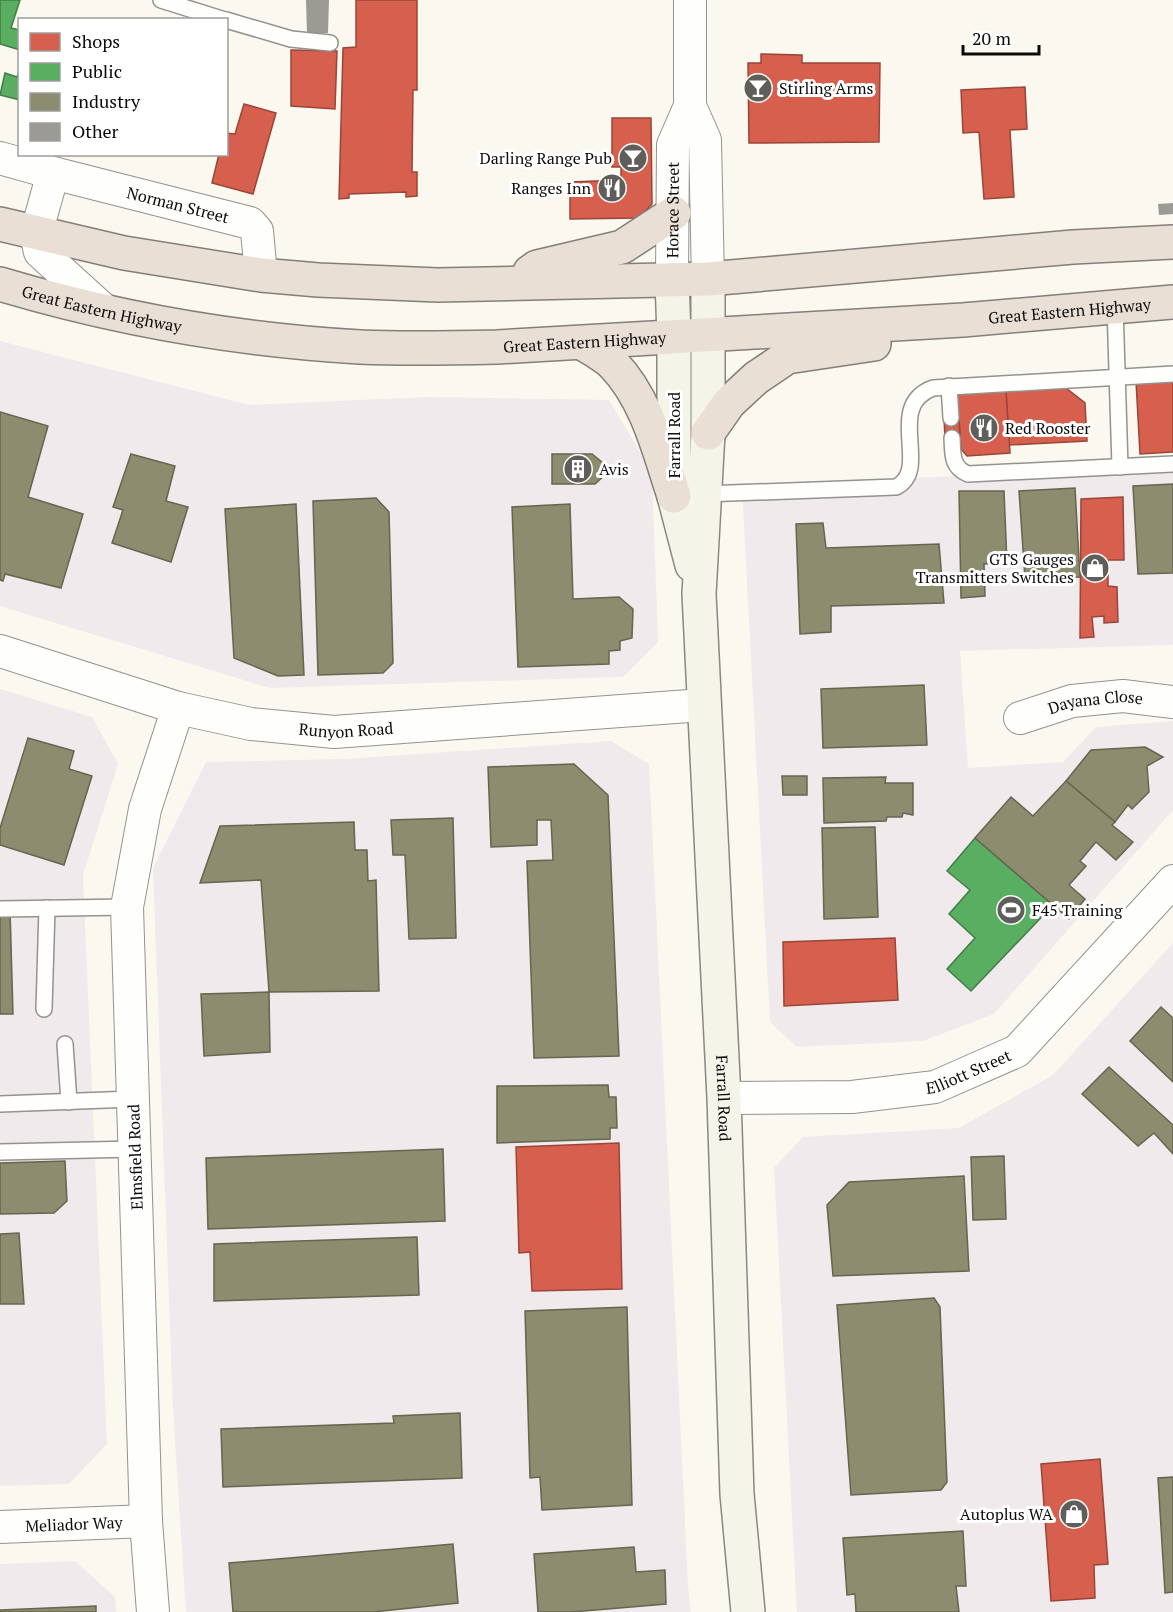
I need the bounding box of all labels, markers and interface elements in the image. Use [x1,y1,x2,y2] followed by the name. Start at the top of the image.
[18,18,228,156] legend
[963,18,1040,56] scale bar
[972,26,1012,50] text: 20 m
[72,29,120,53] text: Shops
[72,59,122,83] text: Public
[742,72,774,104] bar icon: Stirling Arms
[779,77,873,99] place label: Stirling Arms
[72,89,141,113] text: Industry
[72,119,119,143] text: Other
[617,142,649,174] bar icon: Darling Range Pub
[479,147,612,169] place label: Darling Range Pub
[661,162,684,258] street label: Horace Street
[596,172,628,204] restaurant icon: Ranges Inn
[511,177,591,199] place label: Ranges Inn
[124,181,232,228] street label: Norman Street
[20,280,184,338] street label: Great Eastern Highway
[987,293,1153,329] street label: Great Eastern Highway
[502,326,668,358] street label: Great Eastern Highway
[663,392,685,478] street label: Farrall Road
[968,412,1000,444] restaurant icon: Red Rooster
[1005,417,1091,439] place label: Red Rooster
[562,453,594,485] building icon: Avis
[599,458,629,480] place label: Avis
[916,548,1074,588] place label: GTS Gauges Transmitters Switches
[1079,552,1111,584] shop icon: GTS Gauges Transmitters Switches
[1045,685,1144,719] street label: Dayana Close
[298,717,394,743] street label: Runyon Road
[995,894,1027,926] sports icon: F45 Training
[1032,899,1123,921] place label: F45 Training
[925,1044,1014,1099] street label: Elliott Street
[711,1054,736,1142] street label: Farrall Road
[122,1104,148,1210] street label: Elmsfield Road
[1058,1498,1090,1530] shop icon: Autoplus WA
[960,1503,1053,1525] place label: Autoplus WA
[25,1511,124,1537] street label: Meliador Way

